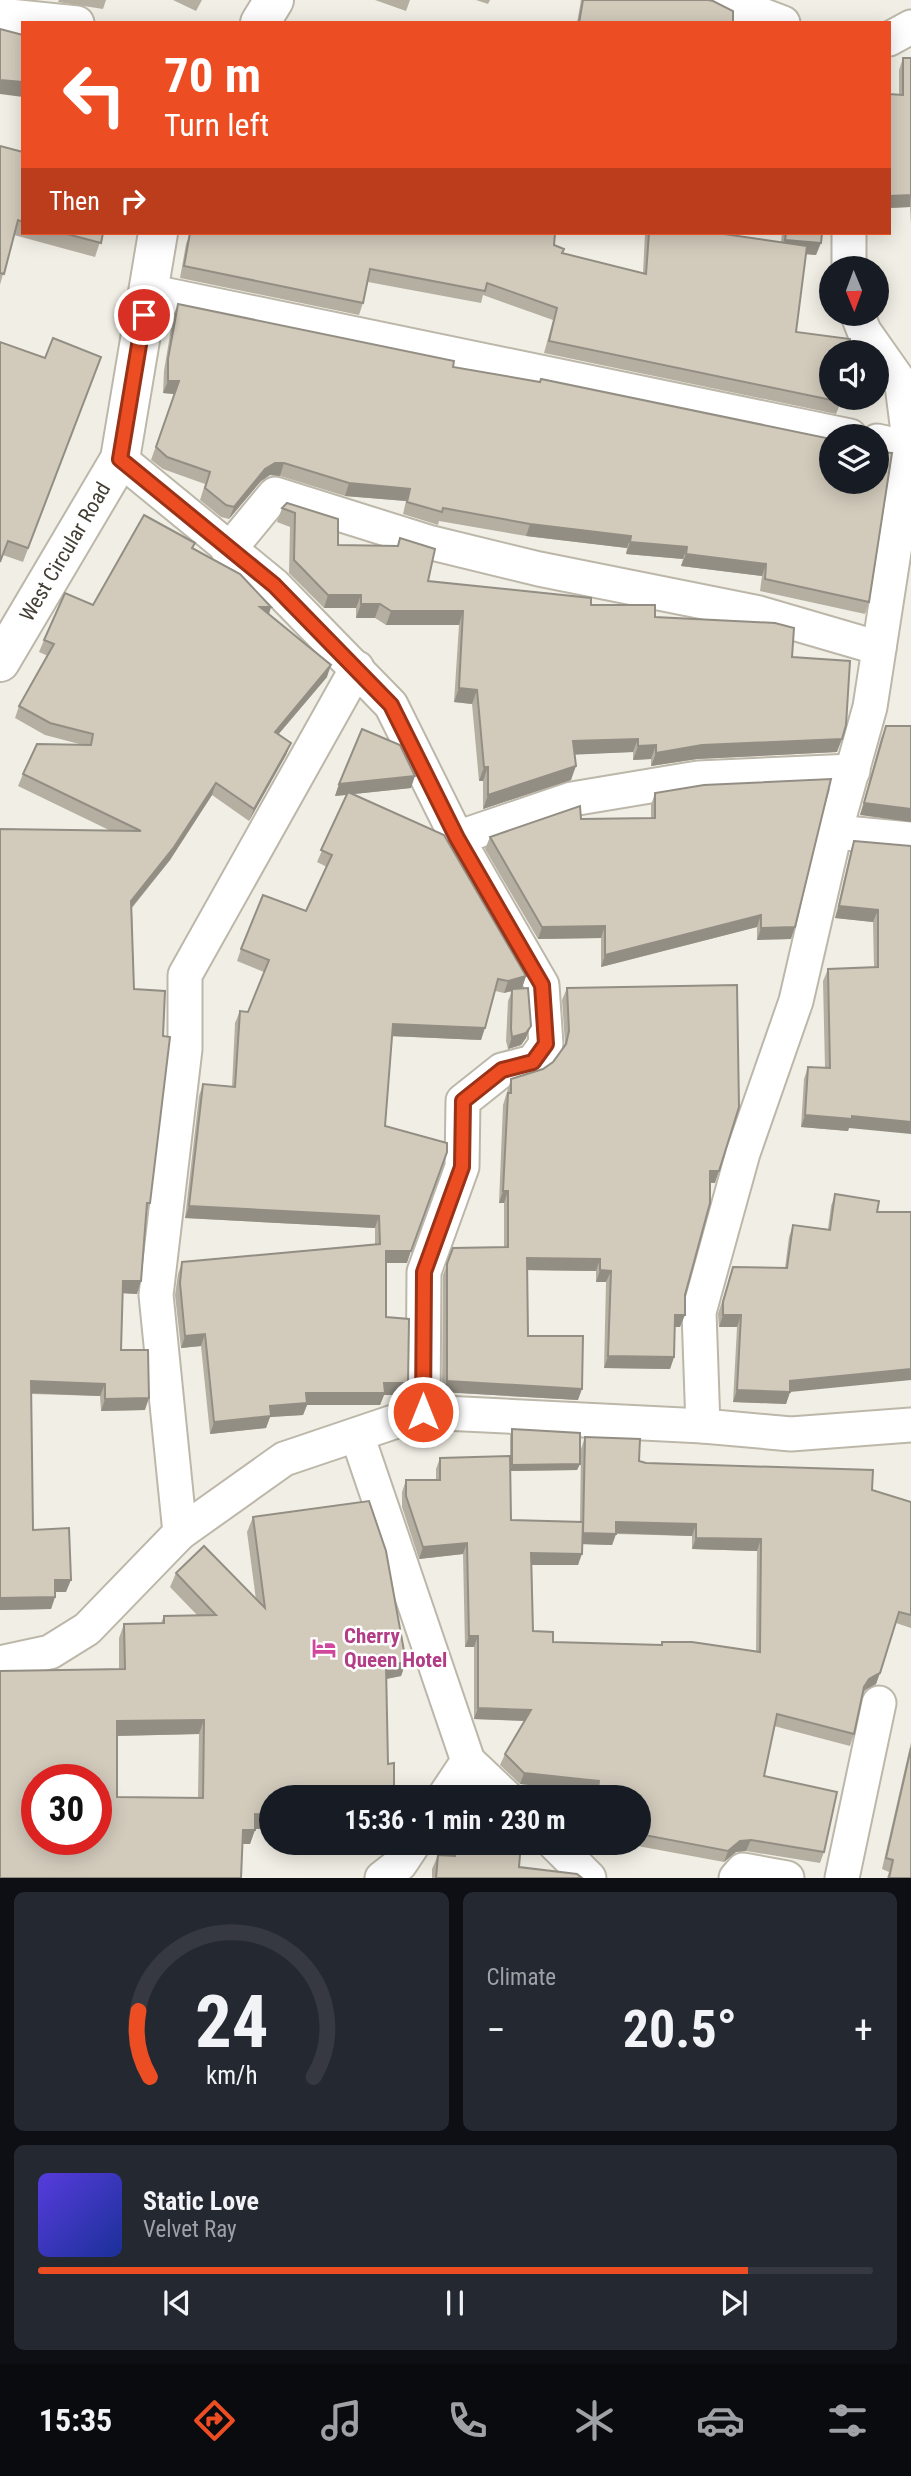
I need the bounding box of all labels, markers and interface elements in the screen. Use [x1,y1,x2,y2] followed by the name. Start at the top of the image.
[164,47,261,104] text: 70 m
[49,49,140,140] icon: left
[164,106,269,144] text: Turn left
[114,182,152,220] icon: right
[49,186,100,216] text: Then
[819,256,889,326] north arrow
[819,256,889,494] map controls
[114,285,174,345] pin
[125,296,163,334] icon: arrive
[819,340,889,410] button: sound
[819,424,889,494] button: layers
[15,478,115,626] street label: West Circular Road
[386,1375,460,1449] position arrow
[344,1624,447,1672] place label: Cherry Queen Hotel
[310,1634,338,1662] hotel icon: Cherry Queen Hotel
[21,1764,112,1855] speed limit sign: 30
[345,1805,565,1835] text: 15:36 · 1 min · 230 m
[487,1964,556,1991] text: Climate
[194,1980,268,2066] text: 24
[623,1999,737,2060] text: 20.5°
[487,2008,506,2052] text: −
[854,2008,873,2052] text: +
[206,2061,257,2090] text: km/h
[143,2186,259,2216] text: Static Love
[143,2216,237,2243] text: Velvet Ray
[158,2284,196,2322] icon: previous
[436,2284,474,2322] icon: pause
[715,2284,753,2322] icon: next
[190,2396,239,2445] icon: directions
[317,2396,366,2445] icon: music
[443,2396,492,2445] icon: phone
[570,2396,619,2445] icon: climate
[696,2396,745,2445] icon: car
[823,2396,872,2445] icon: filters
[39,2401,112,2439] text: 15:35

